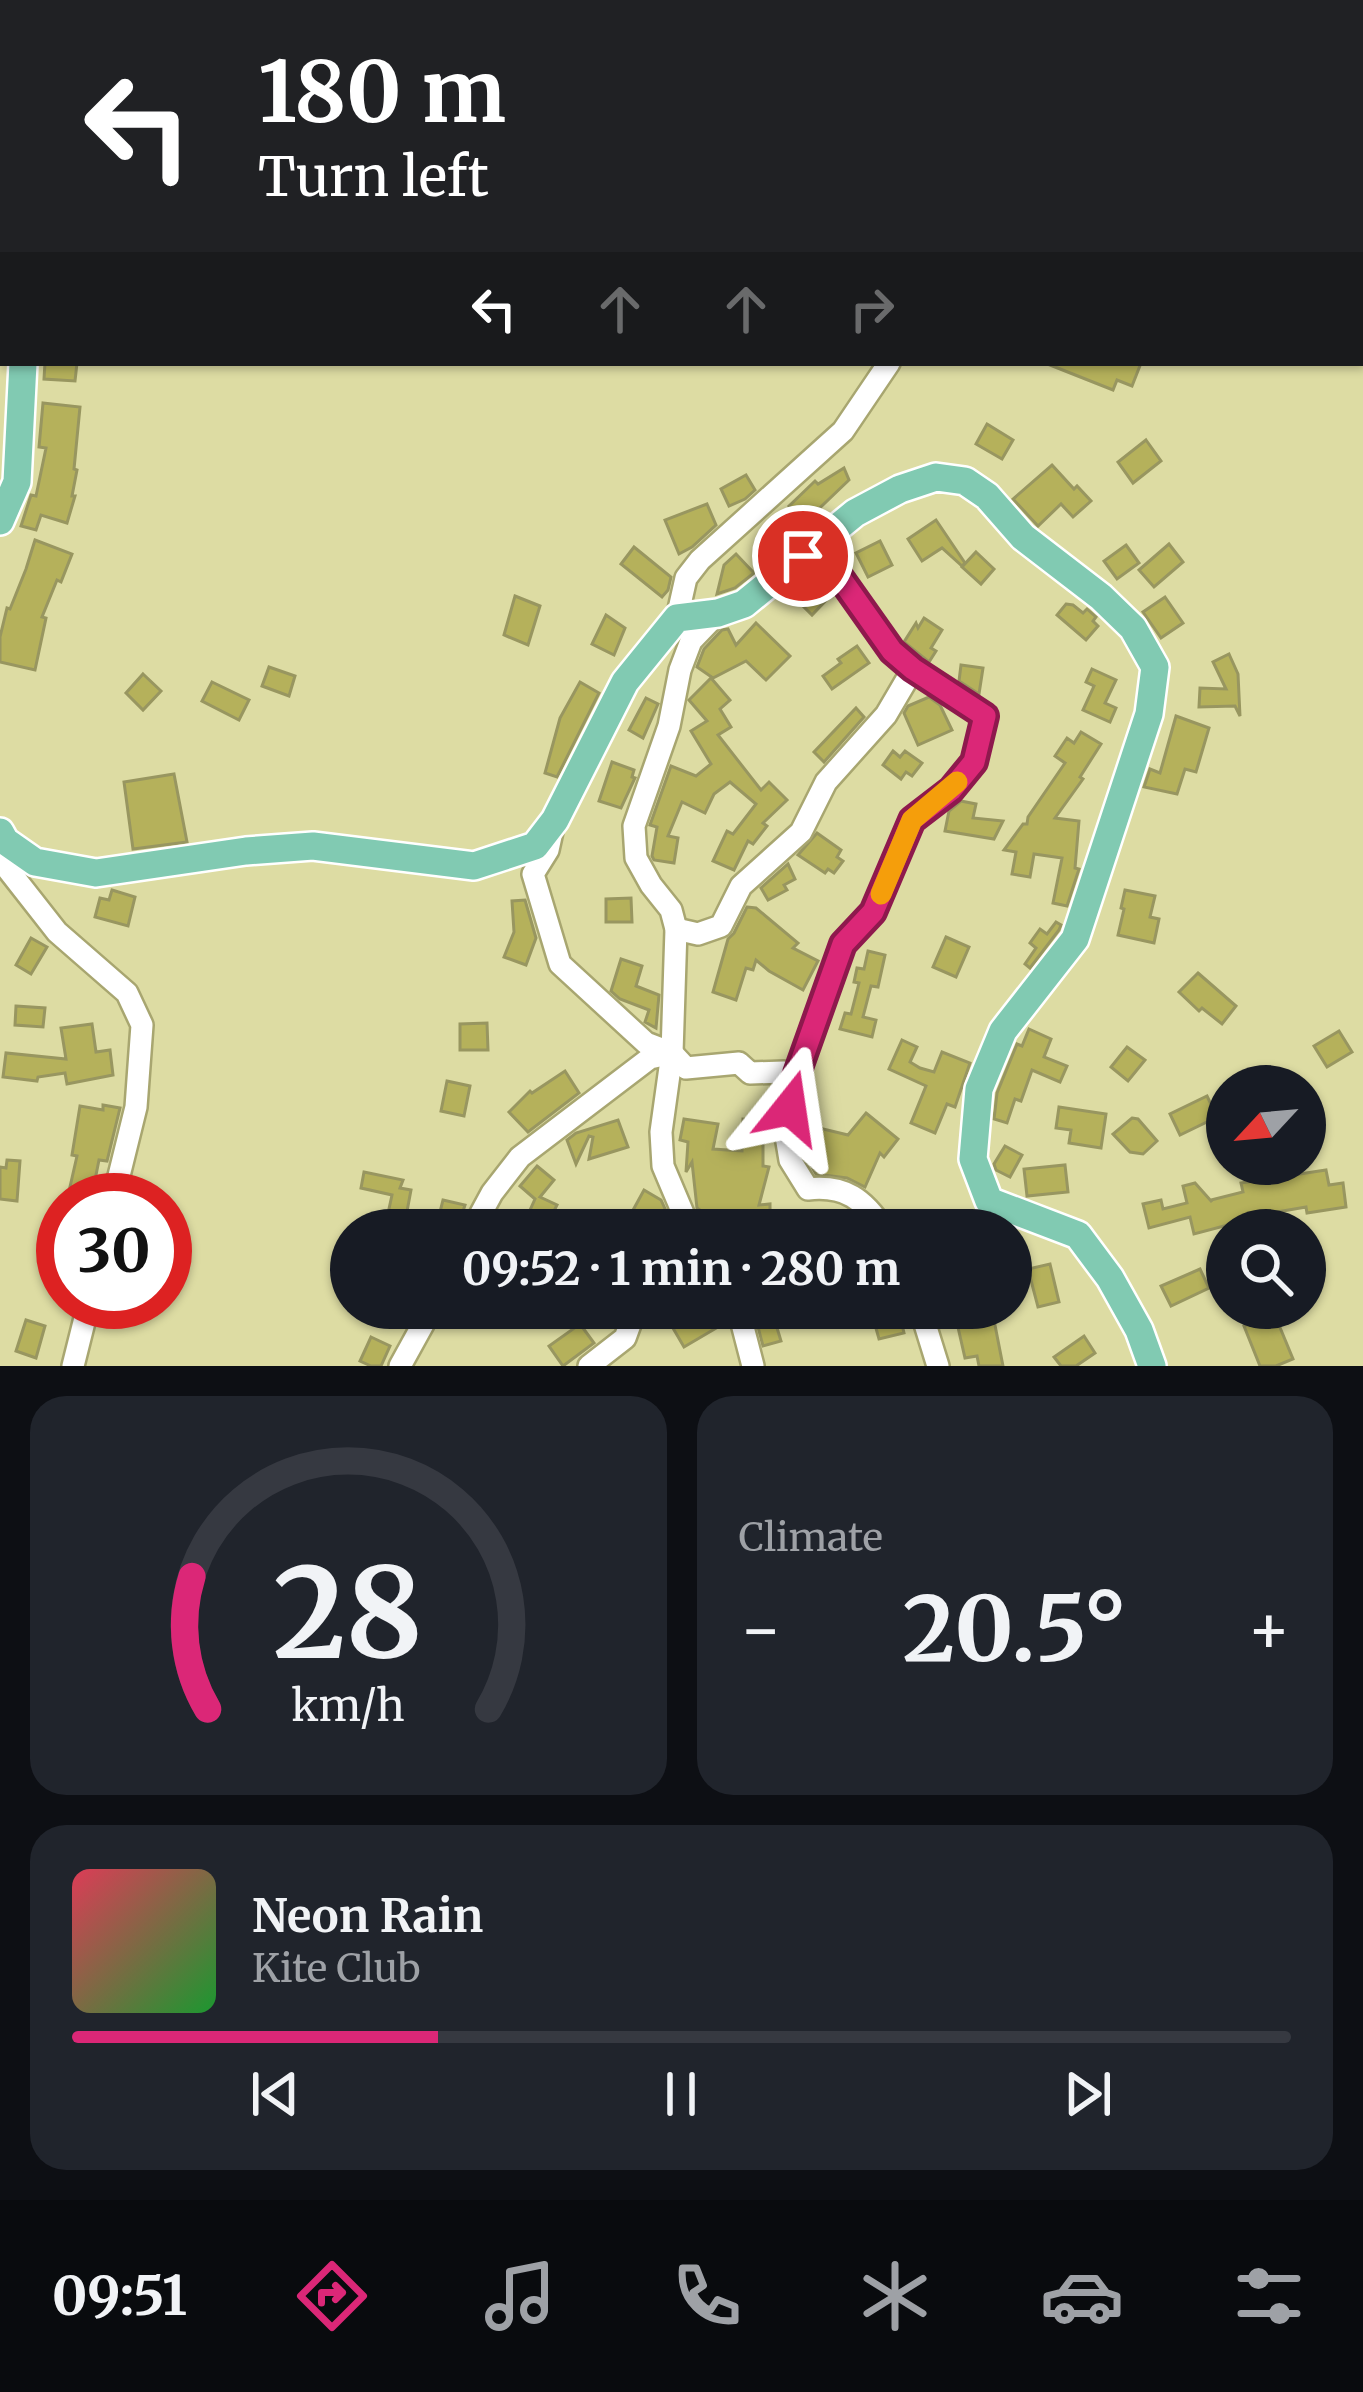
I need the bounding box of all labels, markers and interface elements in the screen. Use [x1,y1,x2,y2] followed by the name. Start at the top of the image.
[258,39,506,145] text: 180 m
[60,48,216,204] icon: left
[258,143,489,211] text: Turn left
[461,276,527,342] icon: left
[587,276,653,342] icon: ahead
[713,276,779,342] icon: ahead
[839,276,905,342] icon: right
[752,505,854,607] pin
[770,523,836,589] icon: arrive
[727,1045,853,1171] position arrow
[1206,1065,1326,1185] north arrow
[1206,1065,1326,1329] map controls
[36,1173,192,1329] speed limit sign: 30
[1206,1209,1326,1329] button: search
[462,1241,900,1297] text: 09:52 · 1 min · 280 m
[739,1513,883,1562] text: Climate
[273,1535,423,1692] text: 28
[902,1572,1127,1686] text: 20.5°
[739,1588,783,1671] text: −
[1247,1588,1291,1671] text: +
[291,1678,405,1732] text: km/h
[252,1888,483,1944] text: Neon Rain
[252,1944,421,1993] text: Kite Club
[242,2061,308,2127] icon: previous
[648,2061,714,2127] icon: pause
[1055,2061,1121,2127] icon: next
[290,2254,374,2338] icon: directions
[478,2254,562,2338] icon: music
[665,2254,749,2338] icon: phone
[853,2254,937,2338] icon: climate
[1040,2254,1124,2338] icon: car
[1227,2254,1311,2338] icon: filters
[52,2262,187,2330] text: 09:51

